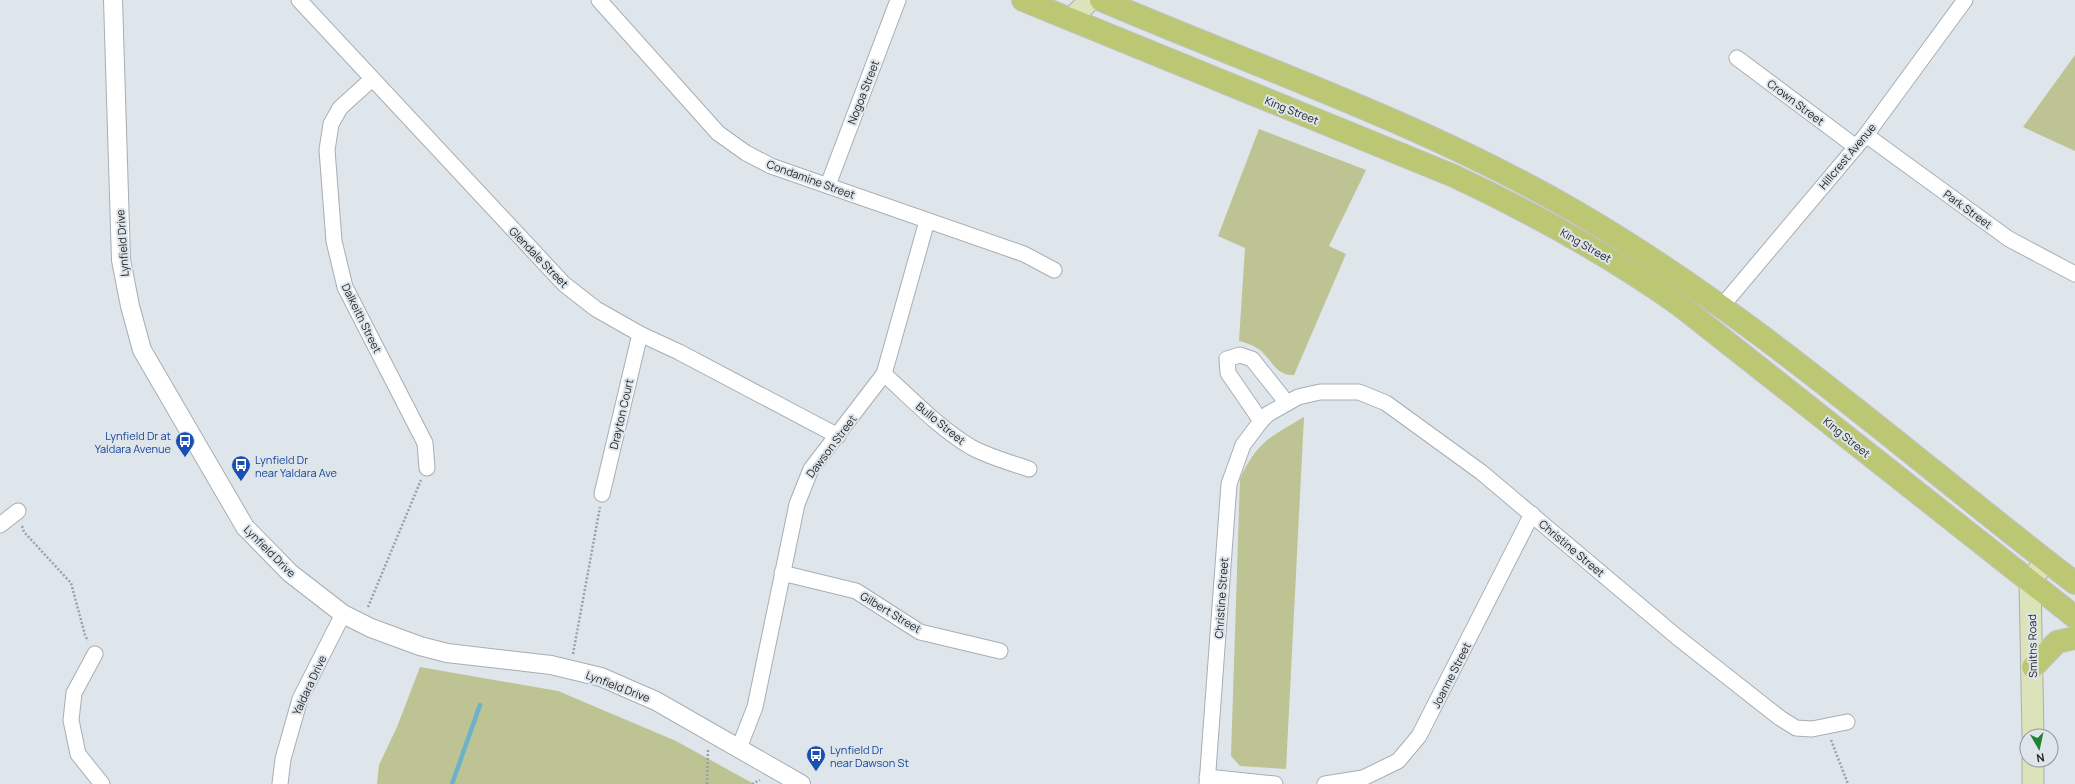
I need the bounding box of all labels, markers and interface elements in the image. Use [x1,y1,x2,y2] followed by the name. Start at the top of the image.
[844,58,882,126] street label: Nogoa Street
[1765,76,1827,128] street label: Crown Street
[1263,92,1321,128] street label: King Street
[1815,119,1879,192] street label: Hillcrest Avenue
[765,156,857,202] street label: Condamine Street
[1941,186,1995,232] street label: Park Street
[112,208,132,277] street label: Lynfield Drive
[506,223,572,291] street label: Glendale Street
[1558,224,1614,266] street label: King Street
[339,281,385,355] street label: Dalkeith Street
[606,377,636,451] street label: Drayton Court
[913,398,969,448] street label: Bullo Street
[802,412,860,480] street label: Dawson Street
[1820,413,1874,461] street label: King Street
[95,428,172,456] place label: Lynfield Dr at Yaldara Avenue
[174,430,196,458] bus stop icon: Lynfield Dr at Yaldara Avenue
[255,452,338,480] place label: Lynfield Dr near Yaldara Ave
[230,454,252,482] bus stop icon: Lynfield Dr near Yaldara Ave
[1536,516,1608,580] street label: Christine Street
[241,522,300,581] street label: Lynfield Drive
[1211,557,1231,639] street label: Christine Street
[858,588,924,636] street label: Gilbert Street
[2024,614,2040,678] street label: Smiths Road
[1428,640,1474,710] street label: Joanne Street
[289,652,330,717] street label: Yaldara Drive
[584,667,653,705] street label: Lynfield Drive
[2019,728,2059,768] north arrow
[830,742,909,770] place label: Lynfield Dr near Dawson St
[805,744,827,772] bus stop icon: Lynfield Dr near Dawson St
[2035,750,2046,766] text: N

